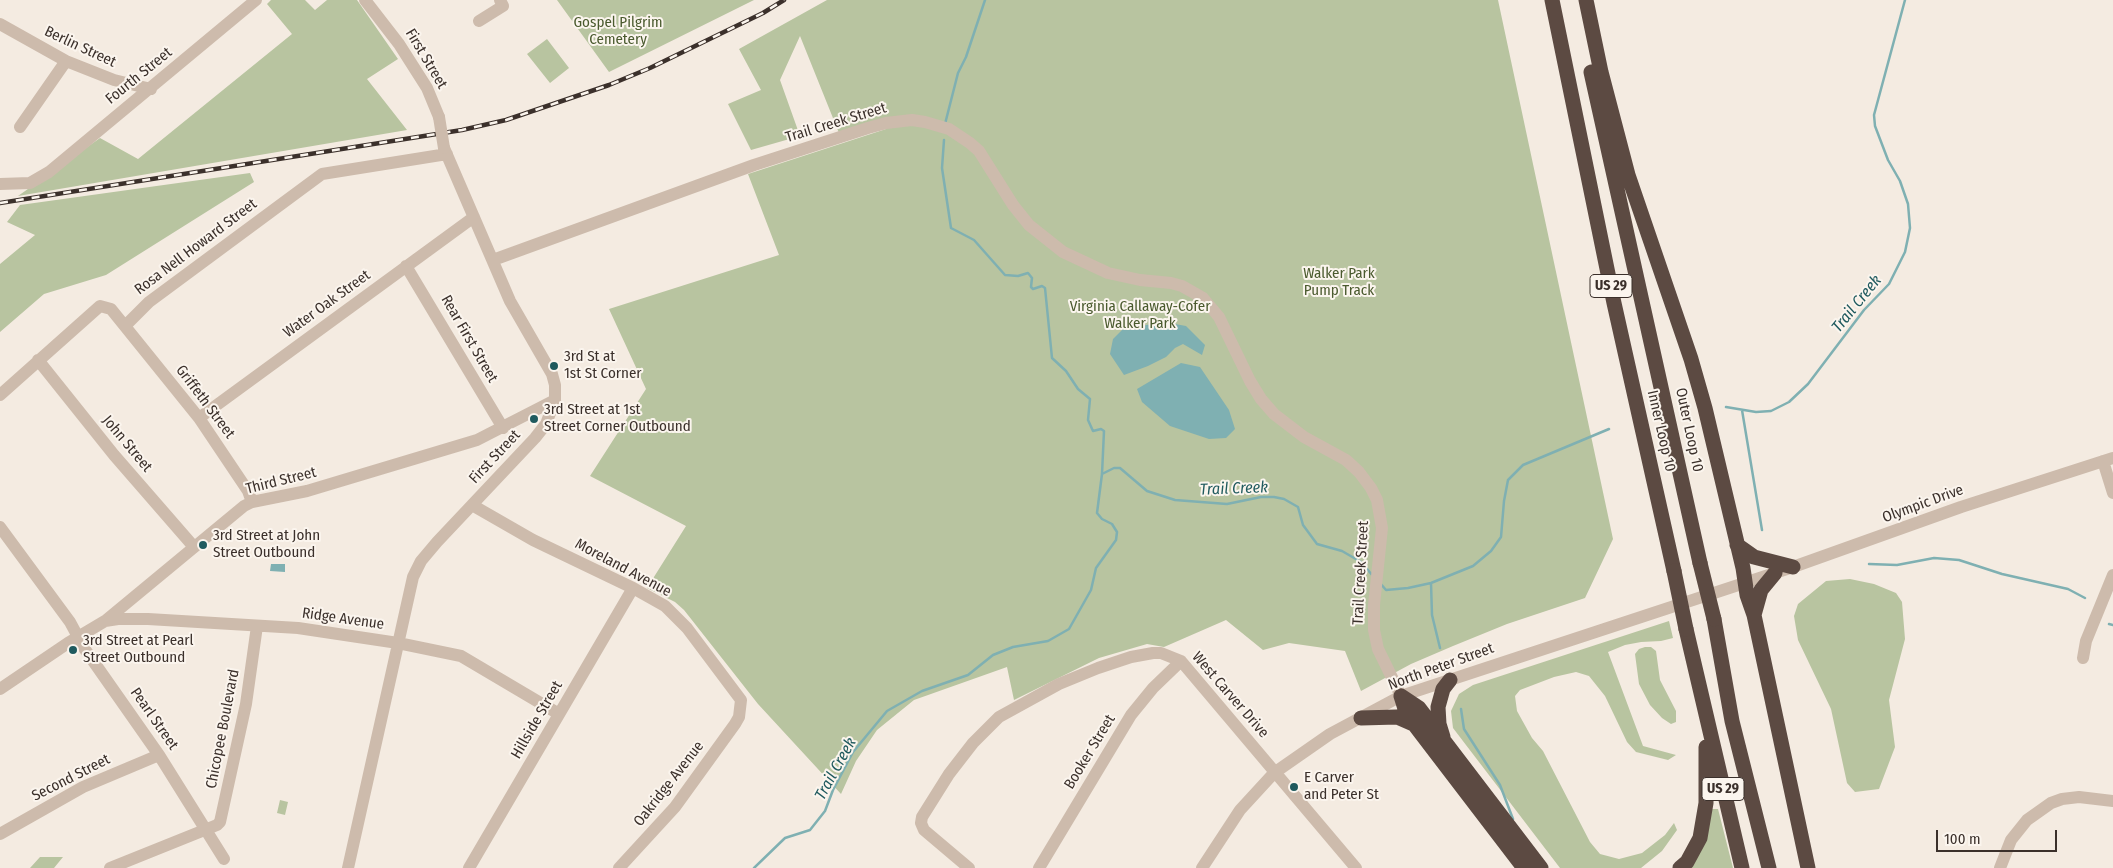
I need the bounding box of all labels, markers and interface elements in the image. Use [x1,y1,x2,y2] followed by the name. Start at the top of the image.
[574,14,662,49] park label: Gospel Pilgrim Cemetery
[41,23,119,71] street label: Berlin Street
[401,26,451,92] street label: First Street
[102,44,176,108] street label: Fourth Street
[783,99,889,147] street label: Trail Creek Street
[131,195,261,299] street label: Rosa Nell Howard Street
[1303,265,1375,300] park label: Walker Park Pump Track
[280,266,374,342] street label: Water Oak Street
[1828,271,1886,337] water label: Trail Creek
[1590,274,1632,298] road number: US 29
[437,292,501,386] street label: Rear First Street
[1070,298,1210,333] park label: Virginia Callaway-Cofer Walker Park
[564,348,642,383] place label: 3rd St at 1st St Corner
[548,360,560,372] marker: 3rd St at 1st St Corner
[172,362,238,442] street label: Griffeth Street
[1671,386,1707,474] street label: Outer Loop 10
[1643,388,1679,474] street label: Inner Loop 10
[544,401,691,436] place label: 3rd Street at 1st Street Corner Outbound
[98,412,156,476] street label: John Street
[528,413,540,425] marker: 3rd Street at 1st Street Corner Outbound
[466,427,524,487] street label: First Street
[244,464,318,498] street label: Third Street
[1200,478,1268,500] water label: Trail Creek
[1880,481,1966,527] street label: Olympic Drive
[1349,520,1373,626] street label: Trail Creek Street
[213,527,320,562] place label: 3rd Street at John Street Outbound
[572,535,674,601] street label: Moreland Avenue
[197,539,209,551] marker: 3rd Street at John Street Outbound
[301,604,385,634] street label: Ridge Avenue
[83,632,194,667] place label: 3rd Street at Pearl Street Outbound
[1386,640,1496,694] street label: North Peter Street
[67,644,79,656] marker: 3rd Street at Pearl Street Outbound
[1188,648,1272,742] street label: West Carver Drive
[203,668,243,790] street label: Chicopee Boulevard
[507,678,567,762] street label: Hillside Street
[126,685,182,753] street label: Pearl Street
[1061,711,1119,793] street label: Booker Street
[811,735,861,803] water label: Trail Creek
[630,738,708,830] street label: Oakridge Avenue
[29,751,113,805] street label: Second Street
[1304,769,1379,804] place label: E Carver and Peter St
[1702,778,1744,801] road number: US 29
[1288,781,1300,793] marker: E Carver and Peter St
[1938,820,2059,852] scale bar
[1944,830,1981,848] text: 100 m

